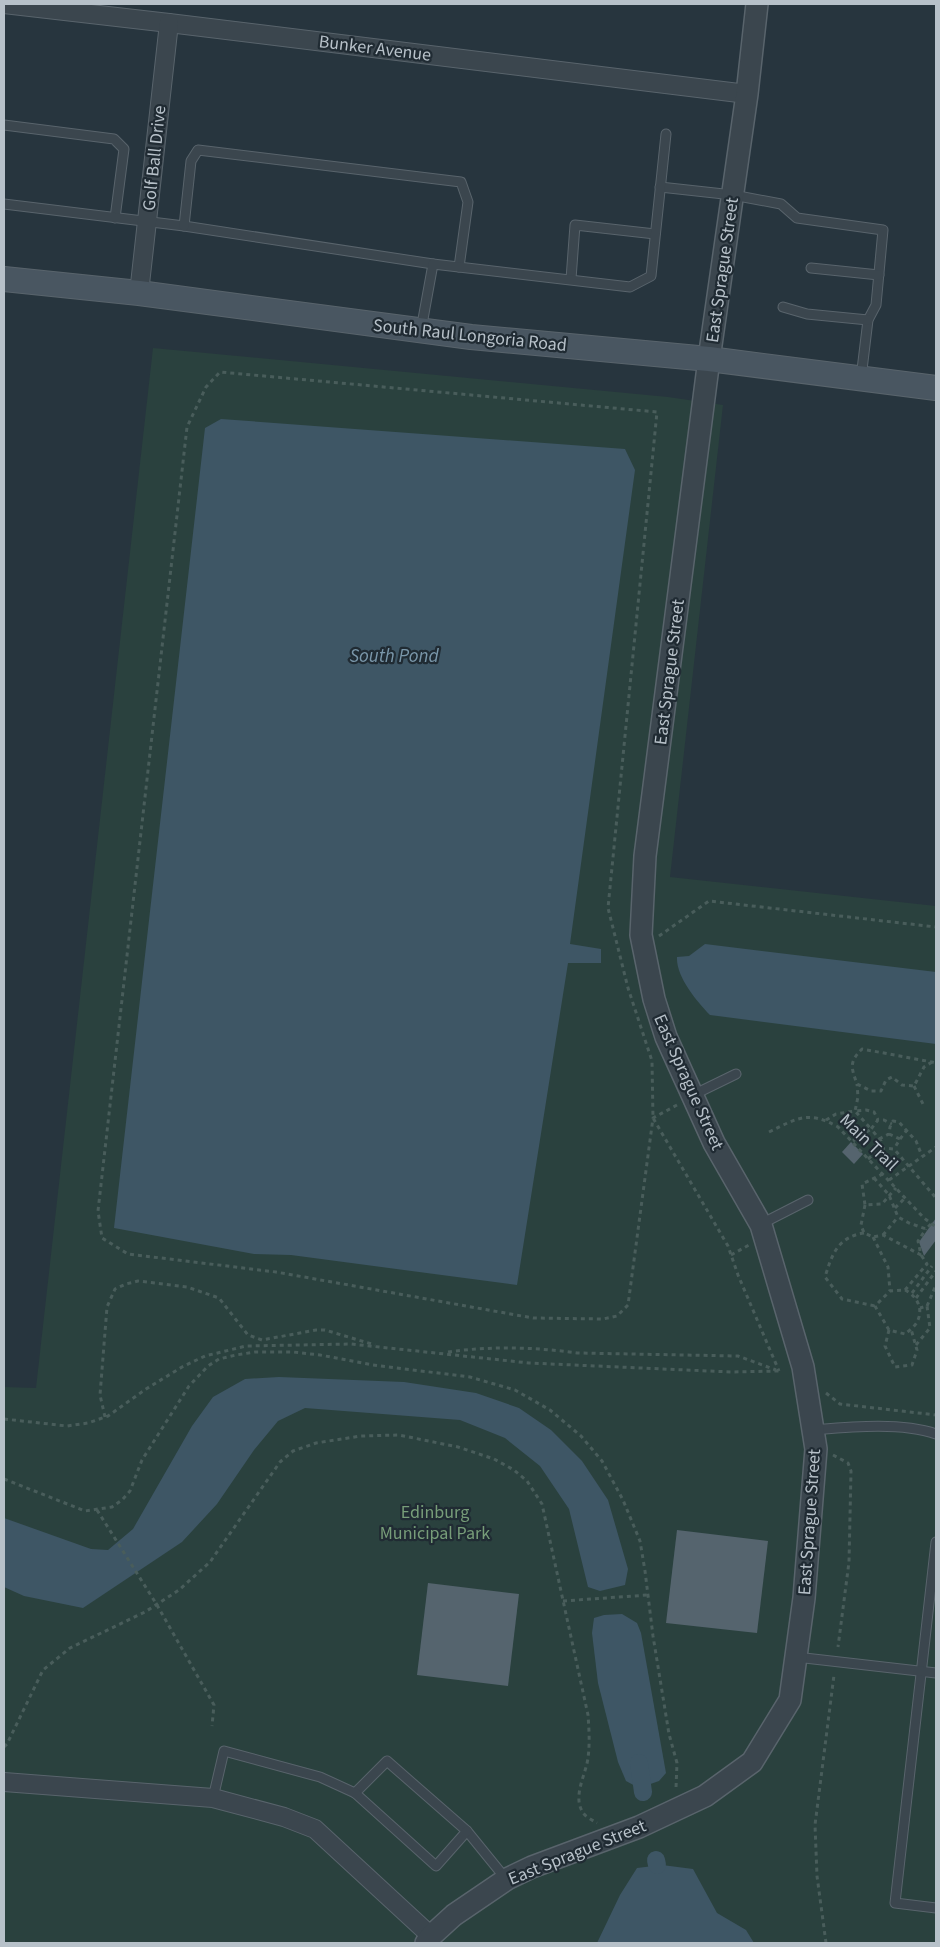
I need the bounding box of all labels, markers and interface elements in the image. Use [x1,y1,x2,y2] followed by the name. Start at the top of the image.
[317,29,433,68] street label: Bunker Avenue
[137,104,172,212] street label: Golf Ball Drive
[700,196,745,344] street label: East Sprague Street
[372,313,568,358] street label: South Raul Longoria Road
[648,598,691,746] street label: East Sprague Street
[349,643,439,670] water label: South Pond
[647,1010,730,1154] street label: East Sprague Street
[834,1108,904,1177] street label: Main Trail
[792,1448,827,1596] street label: East Sprague Street
[380,1500,490,1546] park label: Edinburg Municipal Park
[505,1813,650,1891] street label: East Sprague Street

